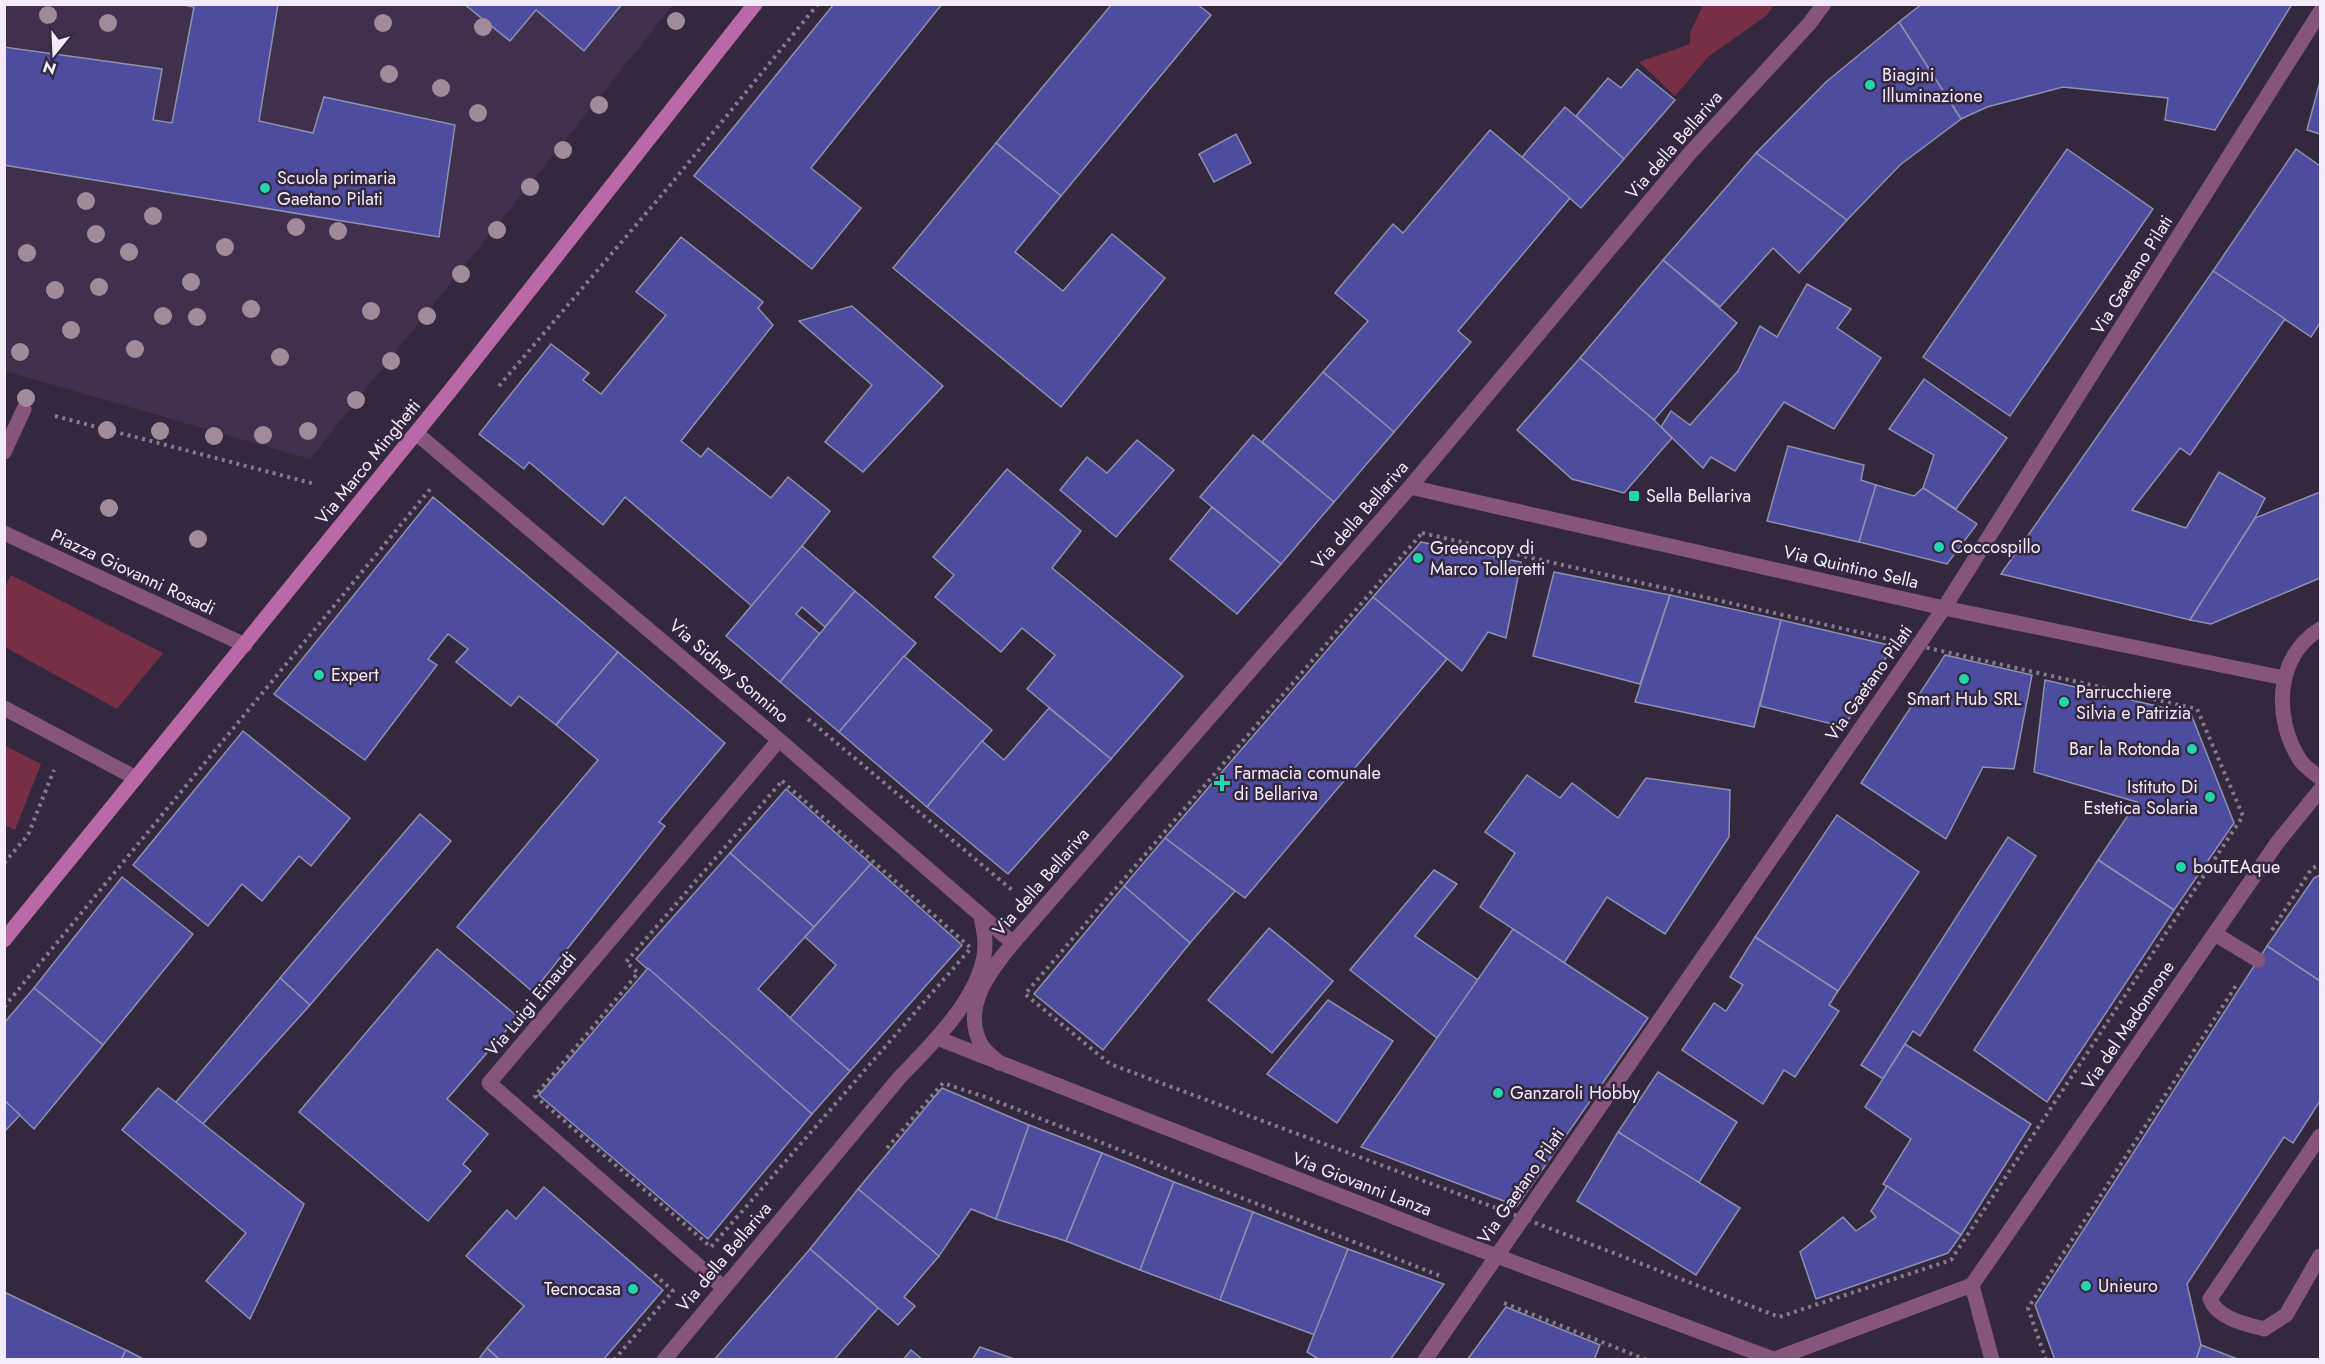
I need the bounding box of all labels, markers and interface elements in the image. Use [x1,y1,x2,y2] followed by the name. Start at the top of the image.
[24,24,84,84] north arrow
[40,55,59,81] text: N
[1882,62,1982,109] place label: Biagini Illuminazione
[1863,78,1877,92] marker: Biagini Illuminazione
[1620,85,1728,205] street label: Via della Bellariva
[277,165,396,212] place label: Scuola primaria Gaetano Pilati
[258,181,272,195] marker: Scuola primaria Gaetano Pilati
[2085,210,2179,340] street label: Via Gaetano Pilati
[309,394,427,530] street label: Via Marco Minghetti
[1306,455,1414,575] street label: Via della Bellariva
[1646,483,1751,509] place label: Sella Bellariva
[1627,489,1641,503] marker: Sella Bellariva
[46,522,220,622] street label: Piazza Giovanni Rosadi
[1951,534,2041,560] place label: Coccospillo
[1430,535,1545,582] place label: Greencopy di Marco Tolleretti
[1781,539,1921,595] street label: Via Quintino Sella
[1932,540,1946,554] marker: Coccospillo
[1411,551,1425,565] marker: Greencopy di Marco Tolleretti
[663,613,795,729] street label: Via Sidney Sonnino
[1819,620,1919,746] street label: Via Gaetano Pilati
[331,662,379,688] place label: Expert
[312,668,326,682] marker: Expert
[1957,672,1971,686] marker: Smart Hub SRL
[2076,679,2191,726] place label: Parrucchiere Silvia e Patrizia
[1907,686,2021,712] place label: Smart Hub SRL
[2057,695,2071,709] marker: Parrucchiere Silvia e Patrizia
[2069,736,2180,762] place label: Bar la Rotonda
[2185,742,2199,756] marker: Bar la Rotonda
[1234,760,1381,807] place label: Farmacia comunale di Bellariva
[2084,774,2198,821] place label: Istituto Di Estetica Solaria
[1215,776,1229,790] marker: Farmacia comunale di Bellariva
[2203,790,2217,804] marker: Istituto Di Estetica Solaria
[987,822,1095,942] street label: Via della Bellariva
[2193,854,2280,880] place label: bouTEAque
[2174,860,2188,874] marker: bouTEAque
[479,946,583,1062] street label: Via Luigi Einaudi
[2075,955,2181,1095] street label: Via del Madonnone
[1510,1080,1640,1106] place label: Ganzaroli Hobby
[1491,1086,1505,1100] marker: Ganzaroli Hobby
[1471,1123,1571,1249] street label: Via Gaetano Pilati
[1288,1145,1436,1223] street label: Via Giovanni Lanza
[670,1196,778,1318] street label: Via della Bellariva
[2098,1273,2158,1299] place label: Unieuro
[544,1276,621,1302] place label: Tecnocasa
[2079,1279,2093,1293] marker: Unieuro
[626,1282,640,1296] marker: Tecnocasa

